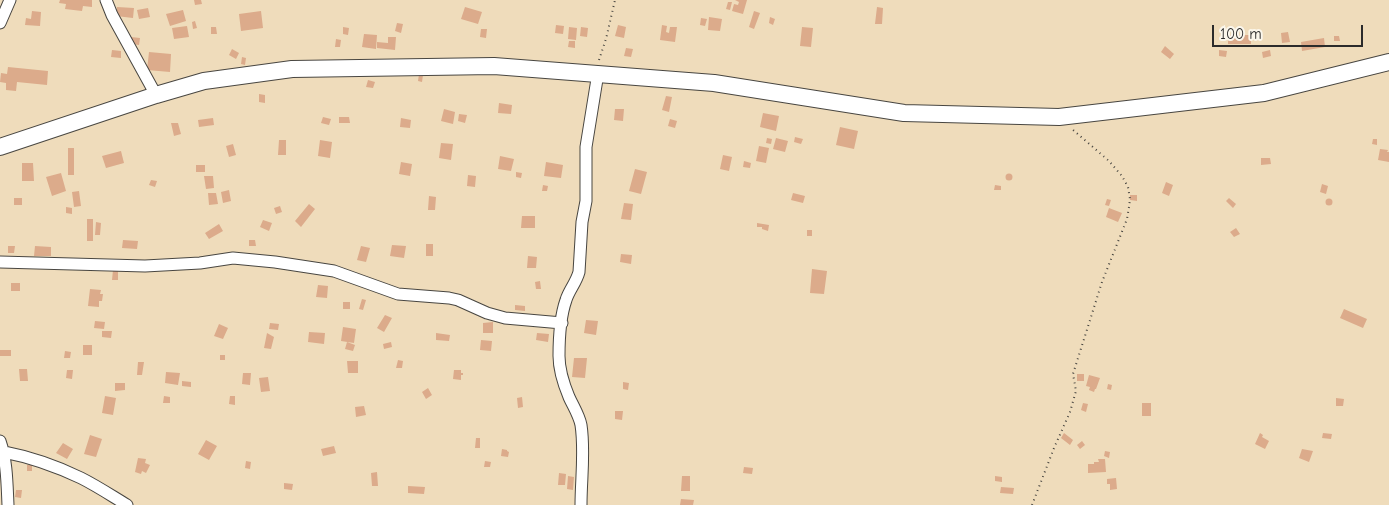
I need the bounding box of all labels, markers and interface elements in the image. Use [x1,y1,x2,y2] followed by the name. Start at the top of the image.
[1214,15,1365,47] scale bar
[1220,25,1262,43] text: 100 m

